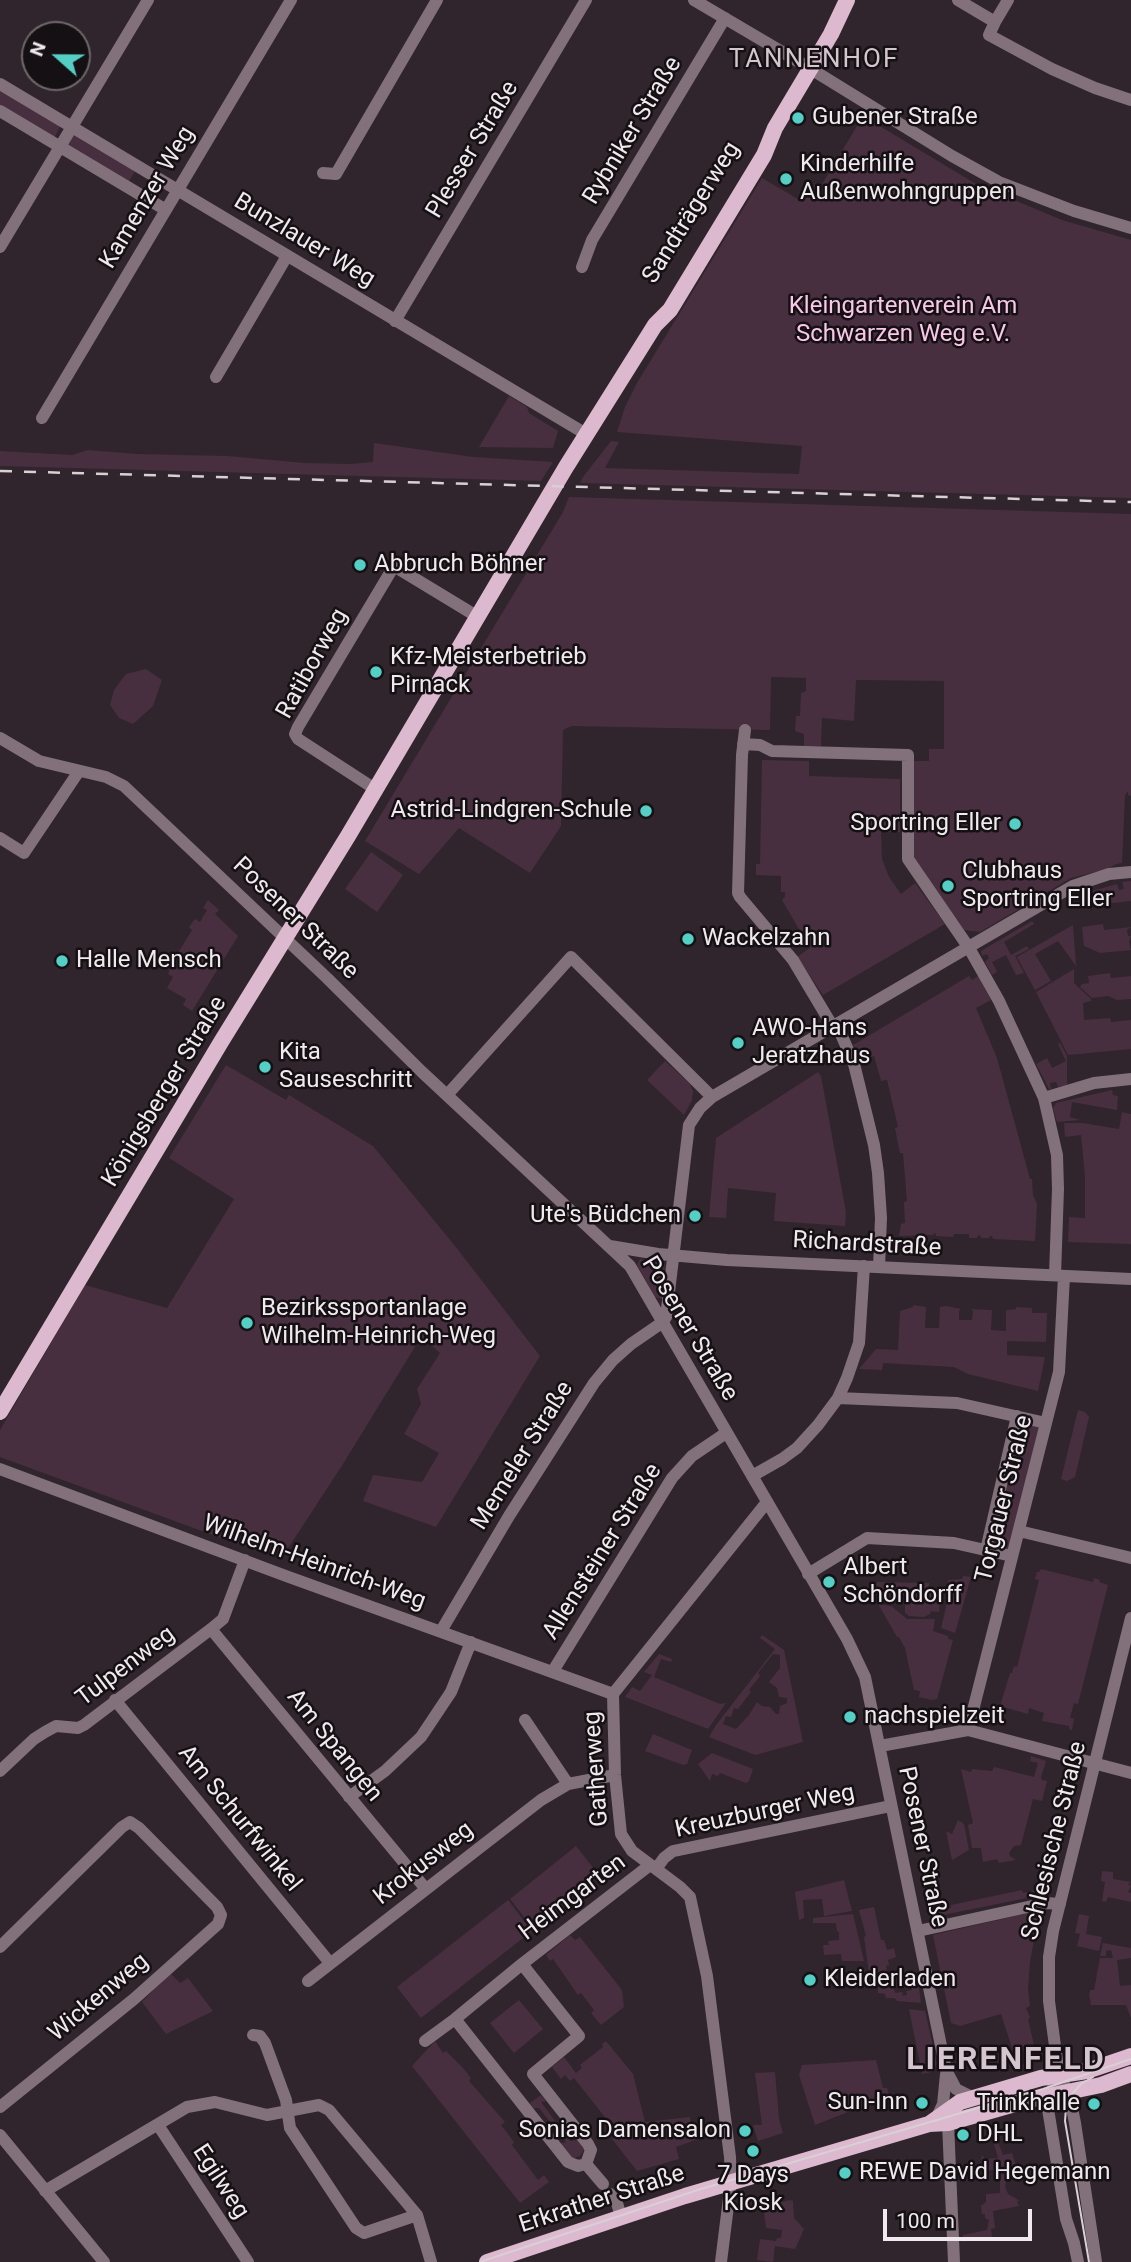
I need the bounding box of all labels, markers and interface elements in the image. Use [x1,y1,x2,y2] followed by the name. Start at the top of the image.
[21,21,91,91] north arrow
[25,39,51,59] text: N
[730,44,898,76] district label: TANNENHOF
[578,52,688,210] street label: Rybniker Straße
[421,76,525,224] street label: Plesser Straße
[812,104,978,132] place label: Gubener Straße
[790,110,806,126] marker: Gubener Straße
[94,122,202,274] street label: Kamenzer Weg
[637,137,747,289] street label: Sandträgerweg
[800,151,1015,207] place label: Kinderhilfe Außenwohngruppen
[778,171,794,187] marker: Kinderhilfe Außenwohngruppen
[228,188,380,294] street label: Bunzlauer Weg
[789,293,1017,349] park label: Kleingartenverein Am Schwarzen Weg e.V.
[374,551,546,579] place label: Abbruch Böhner
[352,557,368,573] marker: Abbruch Böhner
[271,604,355,724] street label: Ratiborweg
[390,644,587,700] place label: Kfz-Meisterbetrieb Pirnack
[368,664,384,680] marker: Kfz-Meisterbetrieb Pirnack
[391,797,632,825] place label: Astrid-Lindgren-Schule
[638,803,654,819] marker: Astrid-Lindgren-Schule
[850,810,1001,838] place label: Sportring Eller
[1007,816,1023,832] marker: Sportring Eller
[226,852,364,986] street label: Posener Straße
[962,858,1113,914] place label: Clubhaus Sportring Eller
[940,878,956,894] marker: Clubhaus Sportring Eller
[702,925,830,953] place label: Wackelzahn
[680,931,696,947] marker: Wackelzahn
[76,947,222,975] place label: Halle Mensch
[54,953,70,969] marker: Halle Mensch
[97,991,233,1193] street label: Königsberger Straße
[752,1015,870,1071] place label: AWO-Hans Jeratzhaus
[730,1035,746,1051] marker: AWO-Hans Jeratzhaus
[279,1039,412,1095] place label: Kita Sauseschritt
[257,1059,273,1075] marker: Kita Sauseschritt
[530,1202,681,1230] place label: Ute's Büdchen
[687,1208,703,1224] marker: Ute's Büdchen
[792,1227,942,1263] street label: Richardstraße
[635,1251,743,1407] street label: Posener Straße
[261,1295,496,1351] place label: Bezirkssportanlage Wilhelm-Heinrich-Weg
[239,1315,255,1331] marker: Bezirkssportanlage Wilhelm-Heinrich-Weg
[466,1376,580,1536] street label: Memeler Straße
[970,1412,1040,1586] street label: Torgauer Straße
[537,1459,669,1645] street label: Allensteiner Straße
[199,1509,429,1617] street label: Wilhelm-Heinrich-Weg
[843,1554,962,1610] place label: Albert Schöndorff
[821,1574,837,1590] marker: Albert Schöndorff
[71,1621,181,1713] street label: Tulpenweg
[280,1684,388,1808] street label: Am Spangen
[864,1703,1004,1731] place label: nachspielzeit
[842,1709,858,1725] marker: nachspielzeit
[579,1710,615,1828] street label: Gatherweg
[1016,1739,1094,1943] street label: Schlesische Straße
[171,1740,307,1898] street label: Am Schurfwinkel
[891,1764,953,1930] street label: Posener Straße
[673,1779,857,1845] street label: Kreuzburger Weg
[368,1816,480,1912] street label: Krokusweg
[514,1849,632,1947] street label: Heimgarten
[43,1948,155,2048] street label: Wickenweg
[824,1966,956,1994] place label: Kleiderladen
[802,1972,818,1988] marker: Kleiderladen
[908,2042,1104,2080] district label: LIERENFELD
[828,2089,908,2117] place label: Sun-Inn
[976,2090,1080,2118] place label: Trinkhalle
[914,2095,930,2111] marker: Sun-Inn
[1086,2096,1102,2112] marker: Trinkhalle
[519,2117,731,2145] place label: Sonias Damensalon
[977,2121,1023,2149] place label: DHL
[737,2123,753,2139] marker: Sonias Damensalon
[955,2127,971,2143] marker: DHL
[185,2139,255,2225] street label: Egilweg
[745,2143,761,2159] marker: 7 Days Kiosk
[859,2159,1111,2187] place label: REWE David Hegemann
[516,2160,688,2240] street label: Erkrather Straße
[717,2162,789,2218] place label: 7 Days Kiosk
[837,2165,853,2181] marker: REWE David Hegemann
[886,2196,1035,2240] scale bar
[896,2209,955,2233] text: 100 m

